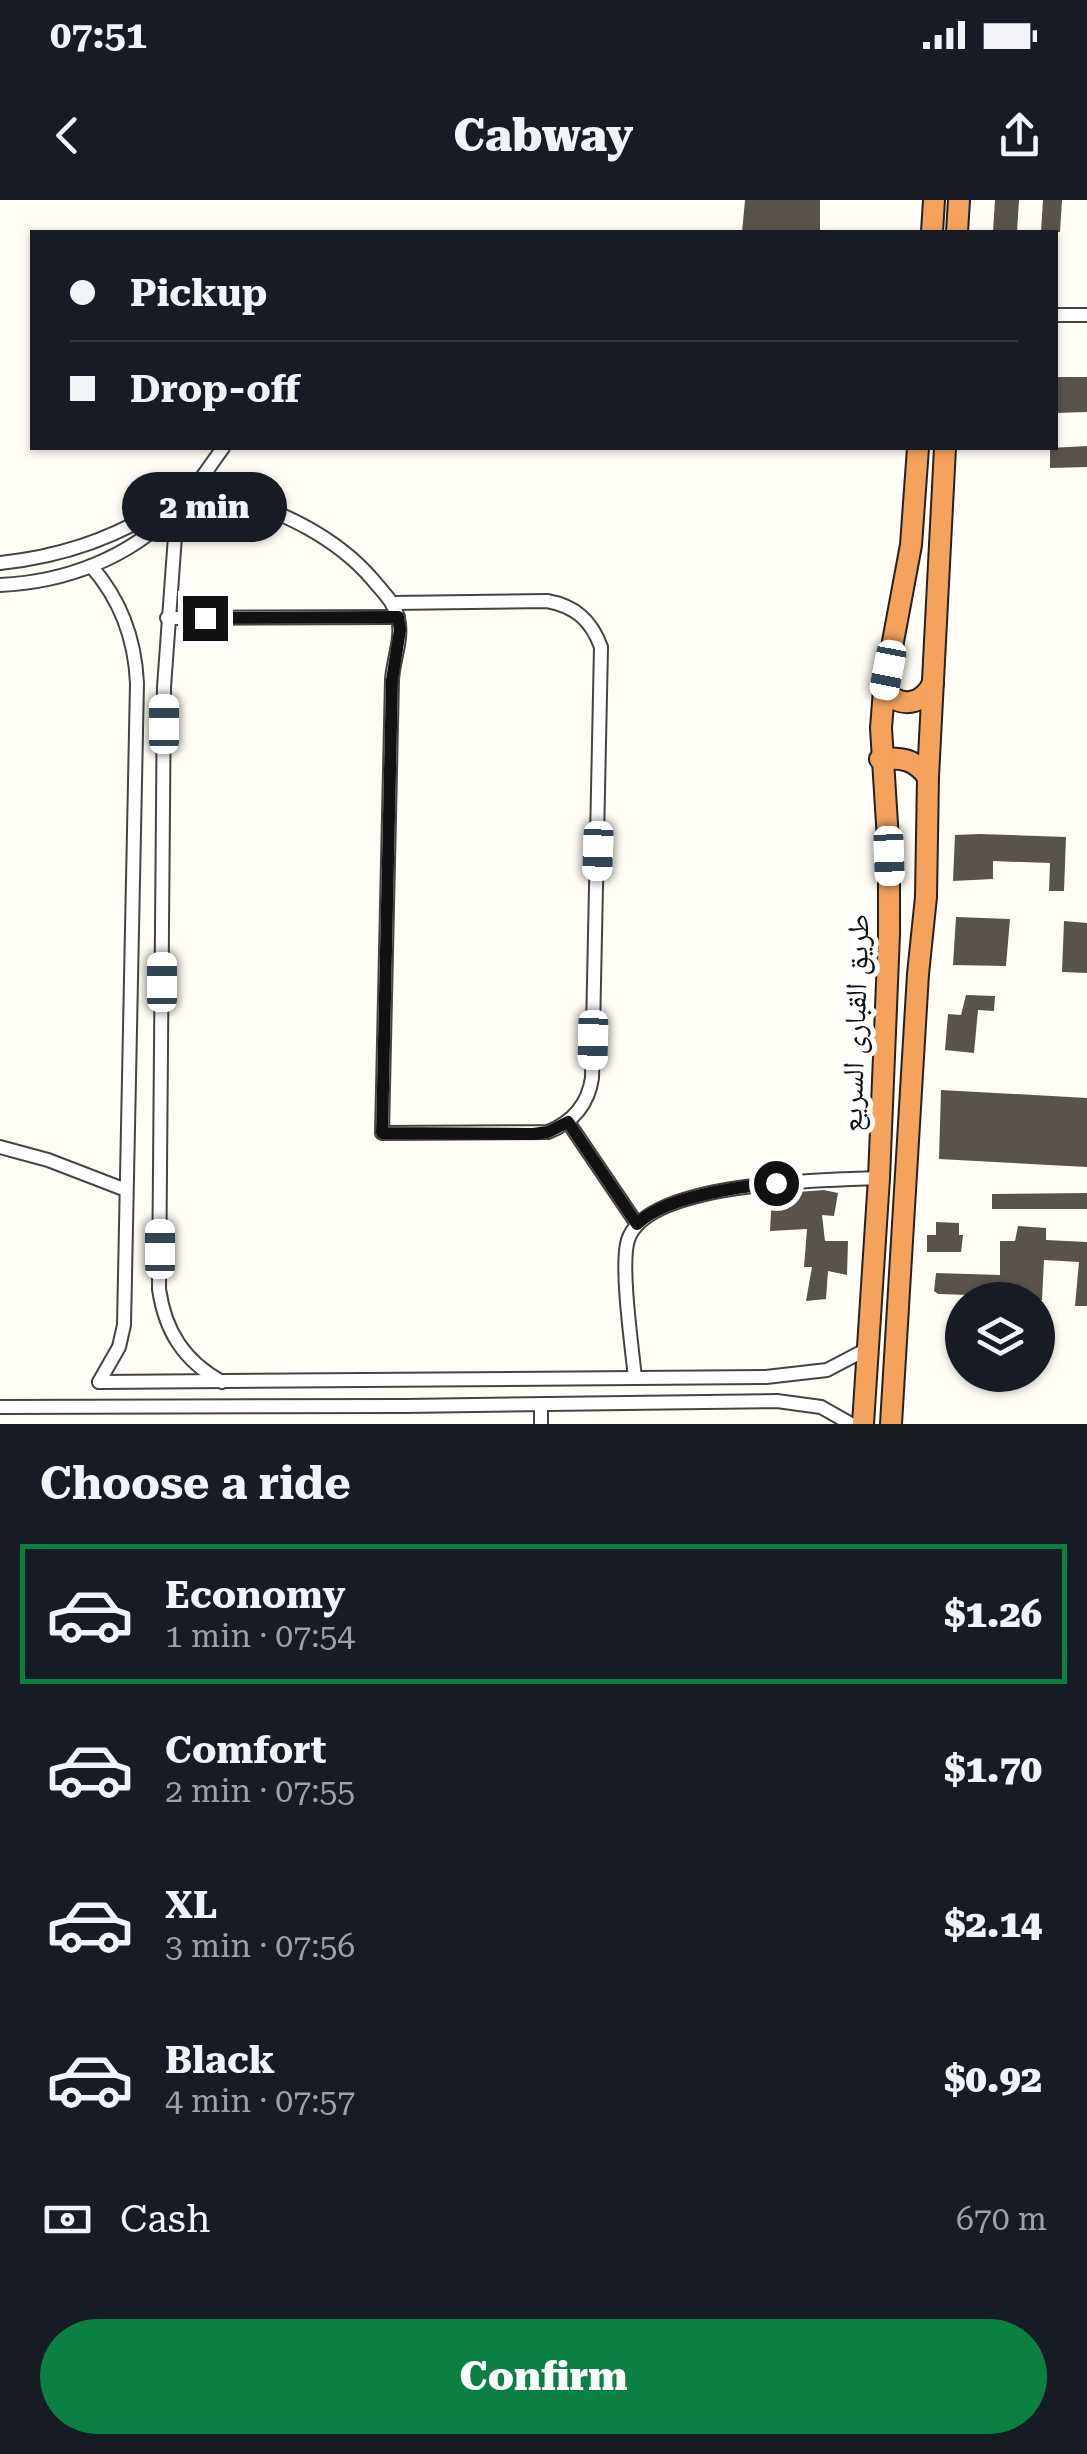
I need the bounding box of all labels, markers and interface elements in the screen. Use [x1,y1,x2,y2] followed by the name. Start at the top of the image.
[50,13,147,57] text: 07:51
[40,108,95,163] icon: back
[992,108,1047,163] icon: share
[454,109,633,162] text: Cabway
[130,271,267,315] text: Pickup
[130,367,300,411] text: Drop-off
[122,473,288,543] callout: 2 min
[160,488,249,526] text: 2 min
[183,596,228,641] route end
[868,638,908,702] car
[149,694,179,754] car
[582,820,614,882] car
[873,825,905,887] car
[833,913,878,1133] street label: طريق القبارى السريع
[147,952,177,1012] car
[577,1010,609,1070] car
[754,1161,799,1206] route start
[145,1219,175,1279] car
[945,1282,1055,1392] map controls
[945,1282,1055,1392] button: layers
[40,1457,351,1510] text: Choose a ride
[45,1569,135,1659] icon: car
[165,1573,345,1617] text: Economy
[944,1592,1042,1636] text: $1.26
[165,1617,355,1655] text: 1 min · 07:54
[45,1724,135,1814] icon: car
[165,1728,326,1772] text: Comfort
[944,1747,1042,1791] text: $1.70
[165,1772,355,1810] text: 2 min · 07:55
[45,1879,135,1969] icon: car
[165,1883,217,1927] text: XL
[944,1902,1042,1946] text: $2.14
[165,1927,355,1965] text: 3 min · 07:56
[45,2034,135,2124] icon: car
[165,2038,275,2082] text: Black
[944,2057,1042,2101] text: $0.92
[165,2082,355,2120] text: 4 min · 07:57
[40,2192,95,2247] icon: cash
[120,2197,210,2241] text: Cash
[956,2200,1047,2238] text: 670 m
[40,2319,1047,2434] button: Confirm

